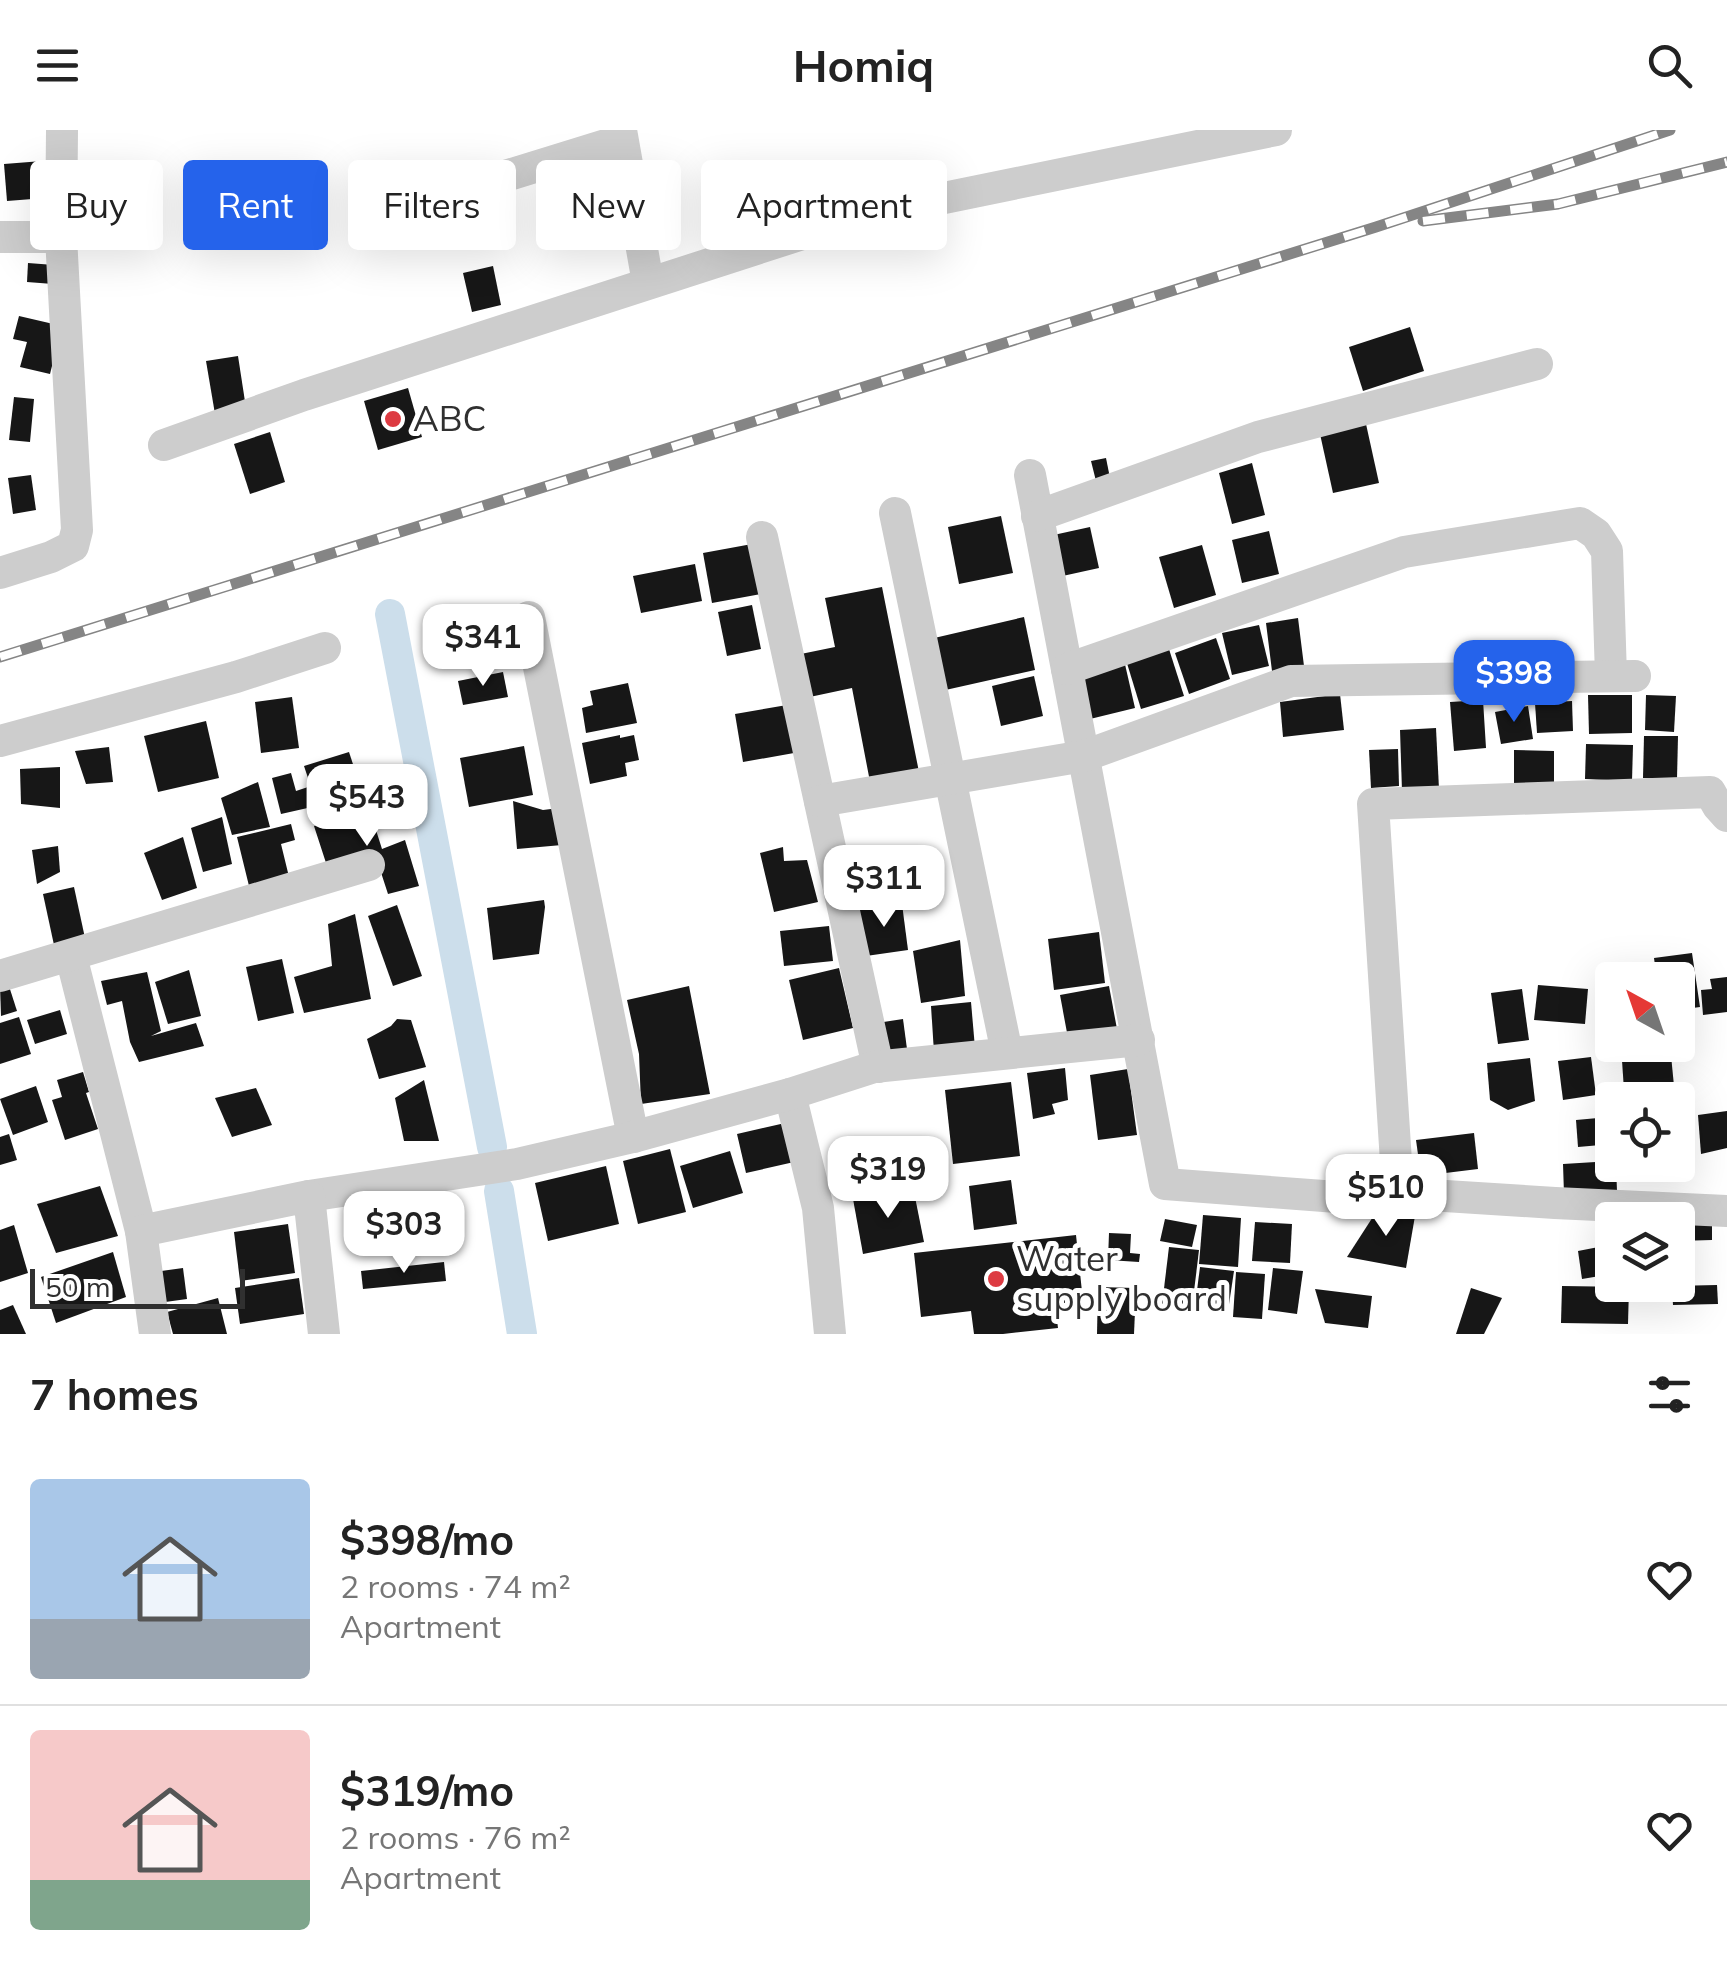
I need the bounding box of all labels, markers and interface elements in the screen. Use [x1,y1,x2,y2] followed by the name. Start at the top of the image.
[793,37,934,93] text: Homiq
[30,38,85,93] icon: menu
[1642,38,1697,93] icon: search
[30,160,163,250] chip: Buy
[183,160,328,250] chip: Rent
[348,160,516,250] chip: Filters
[536,160,681,250] chip: New
[701,160,947,250] chip: Apartment
[413,396,486,440] place label: ABC
[382,408,404,430] marker: ABC
[424,604,542,689] pin: $341
[445,616,521,656] text: $341
[1455,640,1573,725] pin: $398
[1476,652,1552,692] text: $398
[308,764,426,849] pin: $543
[329,776,405,816] text: $543
[825,845,943,930] pin: $311
[846,857,922,897] text: $311
[1595,962,1695,1062] north arrow
[1595,962,1695,1302] map controls
[1595,1082,1695,1182] button: locate
[829,1136,947,1221] pin: $319
[850,1148,926,1188] text: $319
[1327,1154,1445,1239] pin: $510
[1348,1166,1424,1206] text: $510
[345,1191,463,1276] pin: $303
[1595,1202,1695,1302] button: layers
[366,1203,442,1243] text: $303
[1016,1236,1227,1320] place label: Water supply board
[30,1264,245,1308] scale bar
[985,1268,1007,1290] marker: Water supply board
[45,1269,111,1304] text: 50 m
[1642,1367,1697,1422] icon: filters
[30,1368,199,1421] text: 7 homes
[340,1513,514,1566] text: $398/mo
[110,1519,230,1639] icon: home
[1642,1552,1697,1607] icon: heart
[340,1566,571,1606] text: 2 rooms · 74 m²
[340,1606,501,1646] text: Apartment
[340,1764,514,1817] text: $319/mo
[110,1770,230,1890] icon: home
[1642,1803,1697,1858] icon: heart
[340,1817,571,1857] text: 2 rooms · 76 m²
[340,1857,501,1897] text: Apartment

